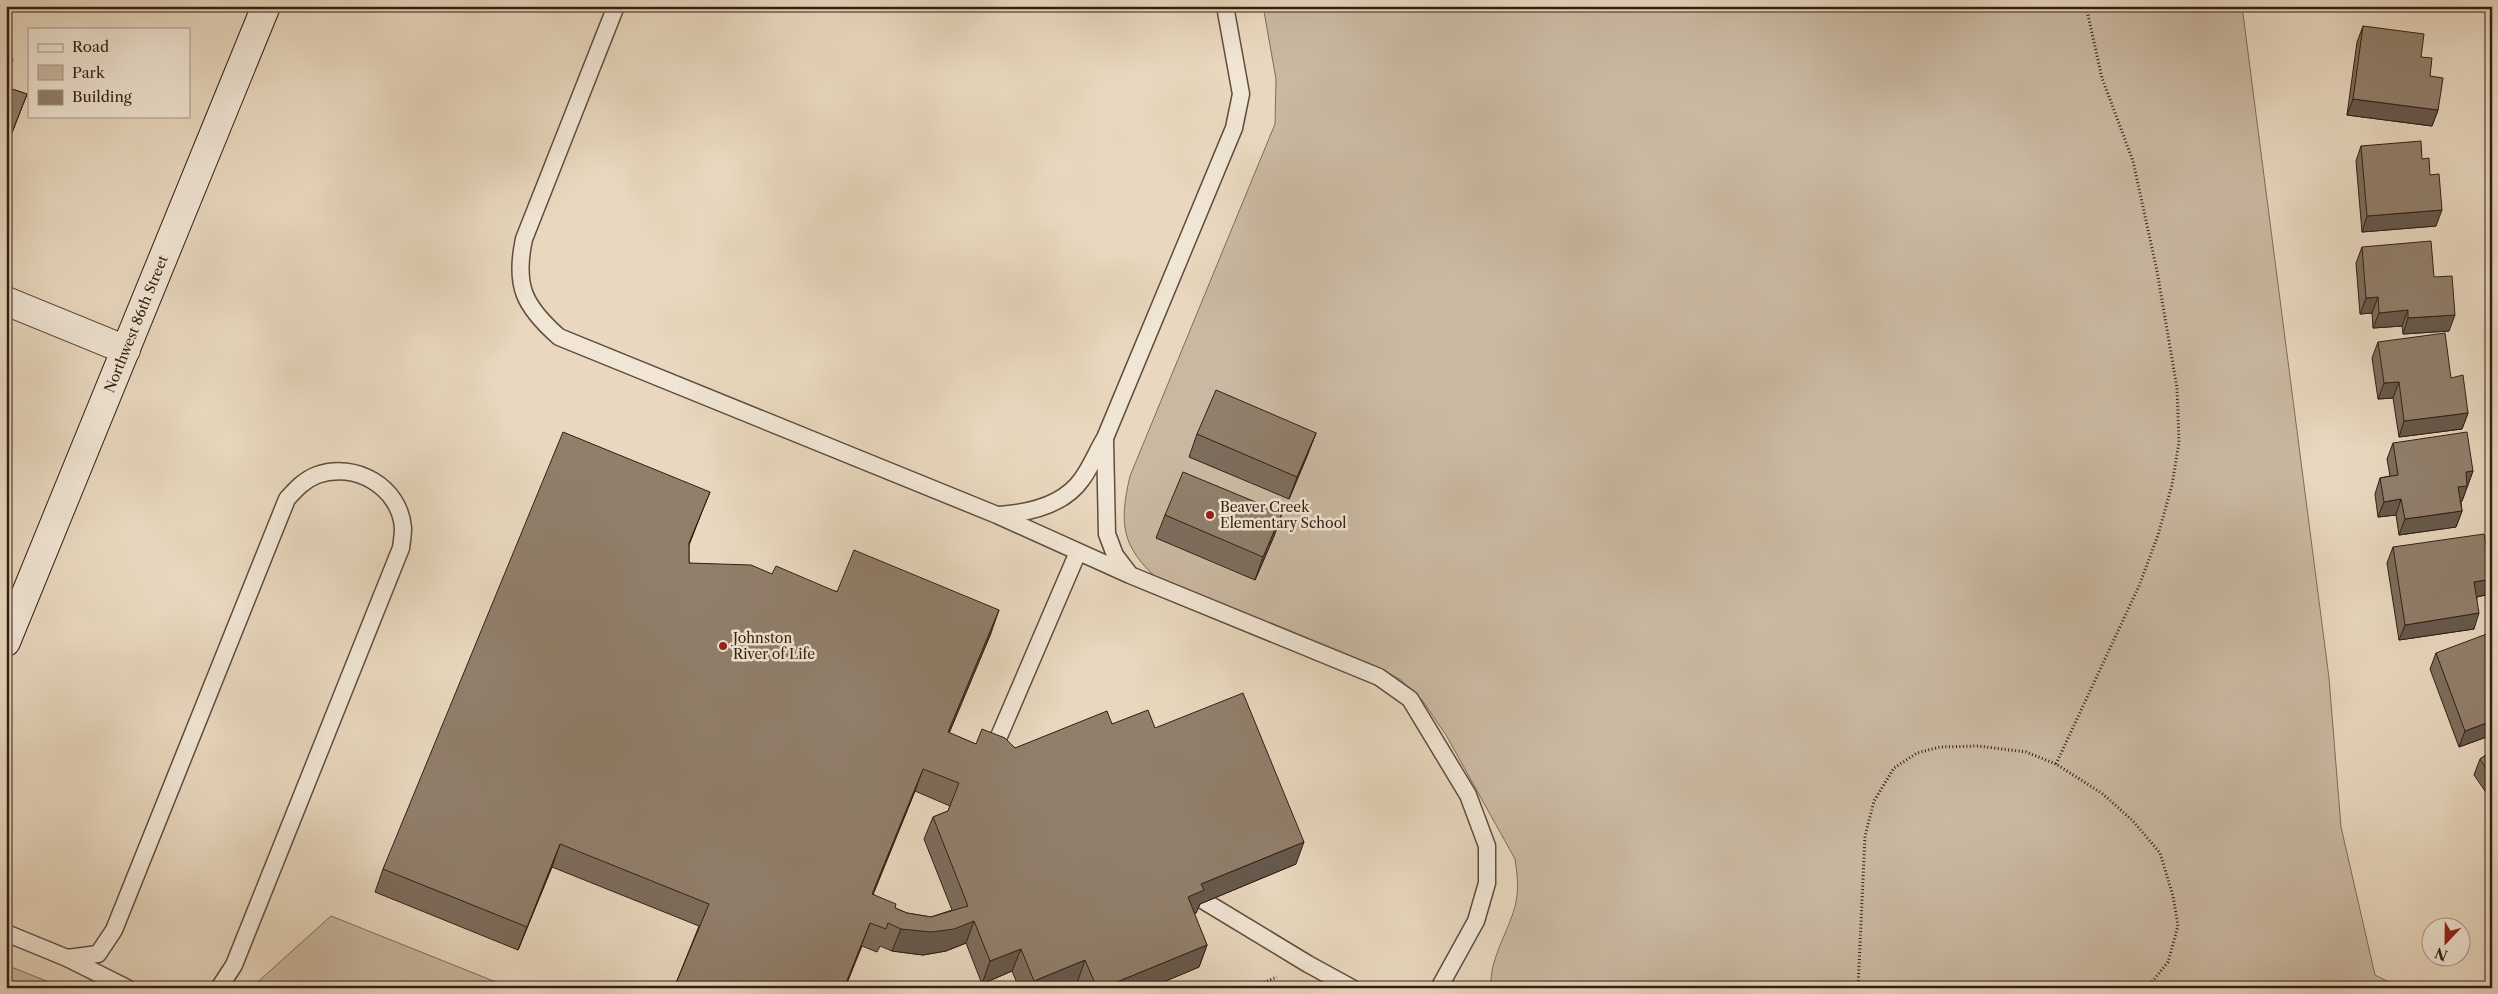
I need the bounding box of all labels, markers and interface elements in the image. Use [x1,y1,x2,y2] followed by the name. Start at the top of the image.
[28,28,190,118] legend
[72,37,109,56] text: Road
[72,63,106,82] text: Park
[72,87,132,106] text: Building
[100,253,172,395] street label: Northwest 86th Street
[1220,498,1346,532] place label: Beaver Creek Elementary School
[1204,509,1216,521] marker: Beaver Creek Elementary School
[731,629,815,663] place label: Johnston River of Life
[717,640,729,652] marker: Johnston River of Life
[2420,916,2470,966] north arrow
[2432,943,2450,965] text: N

